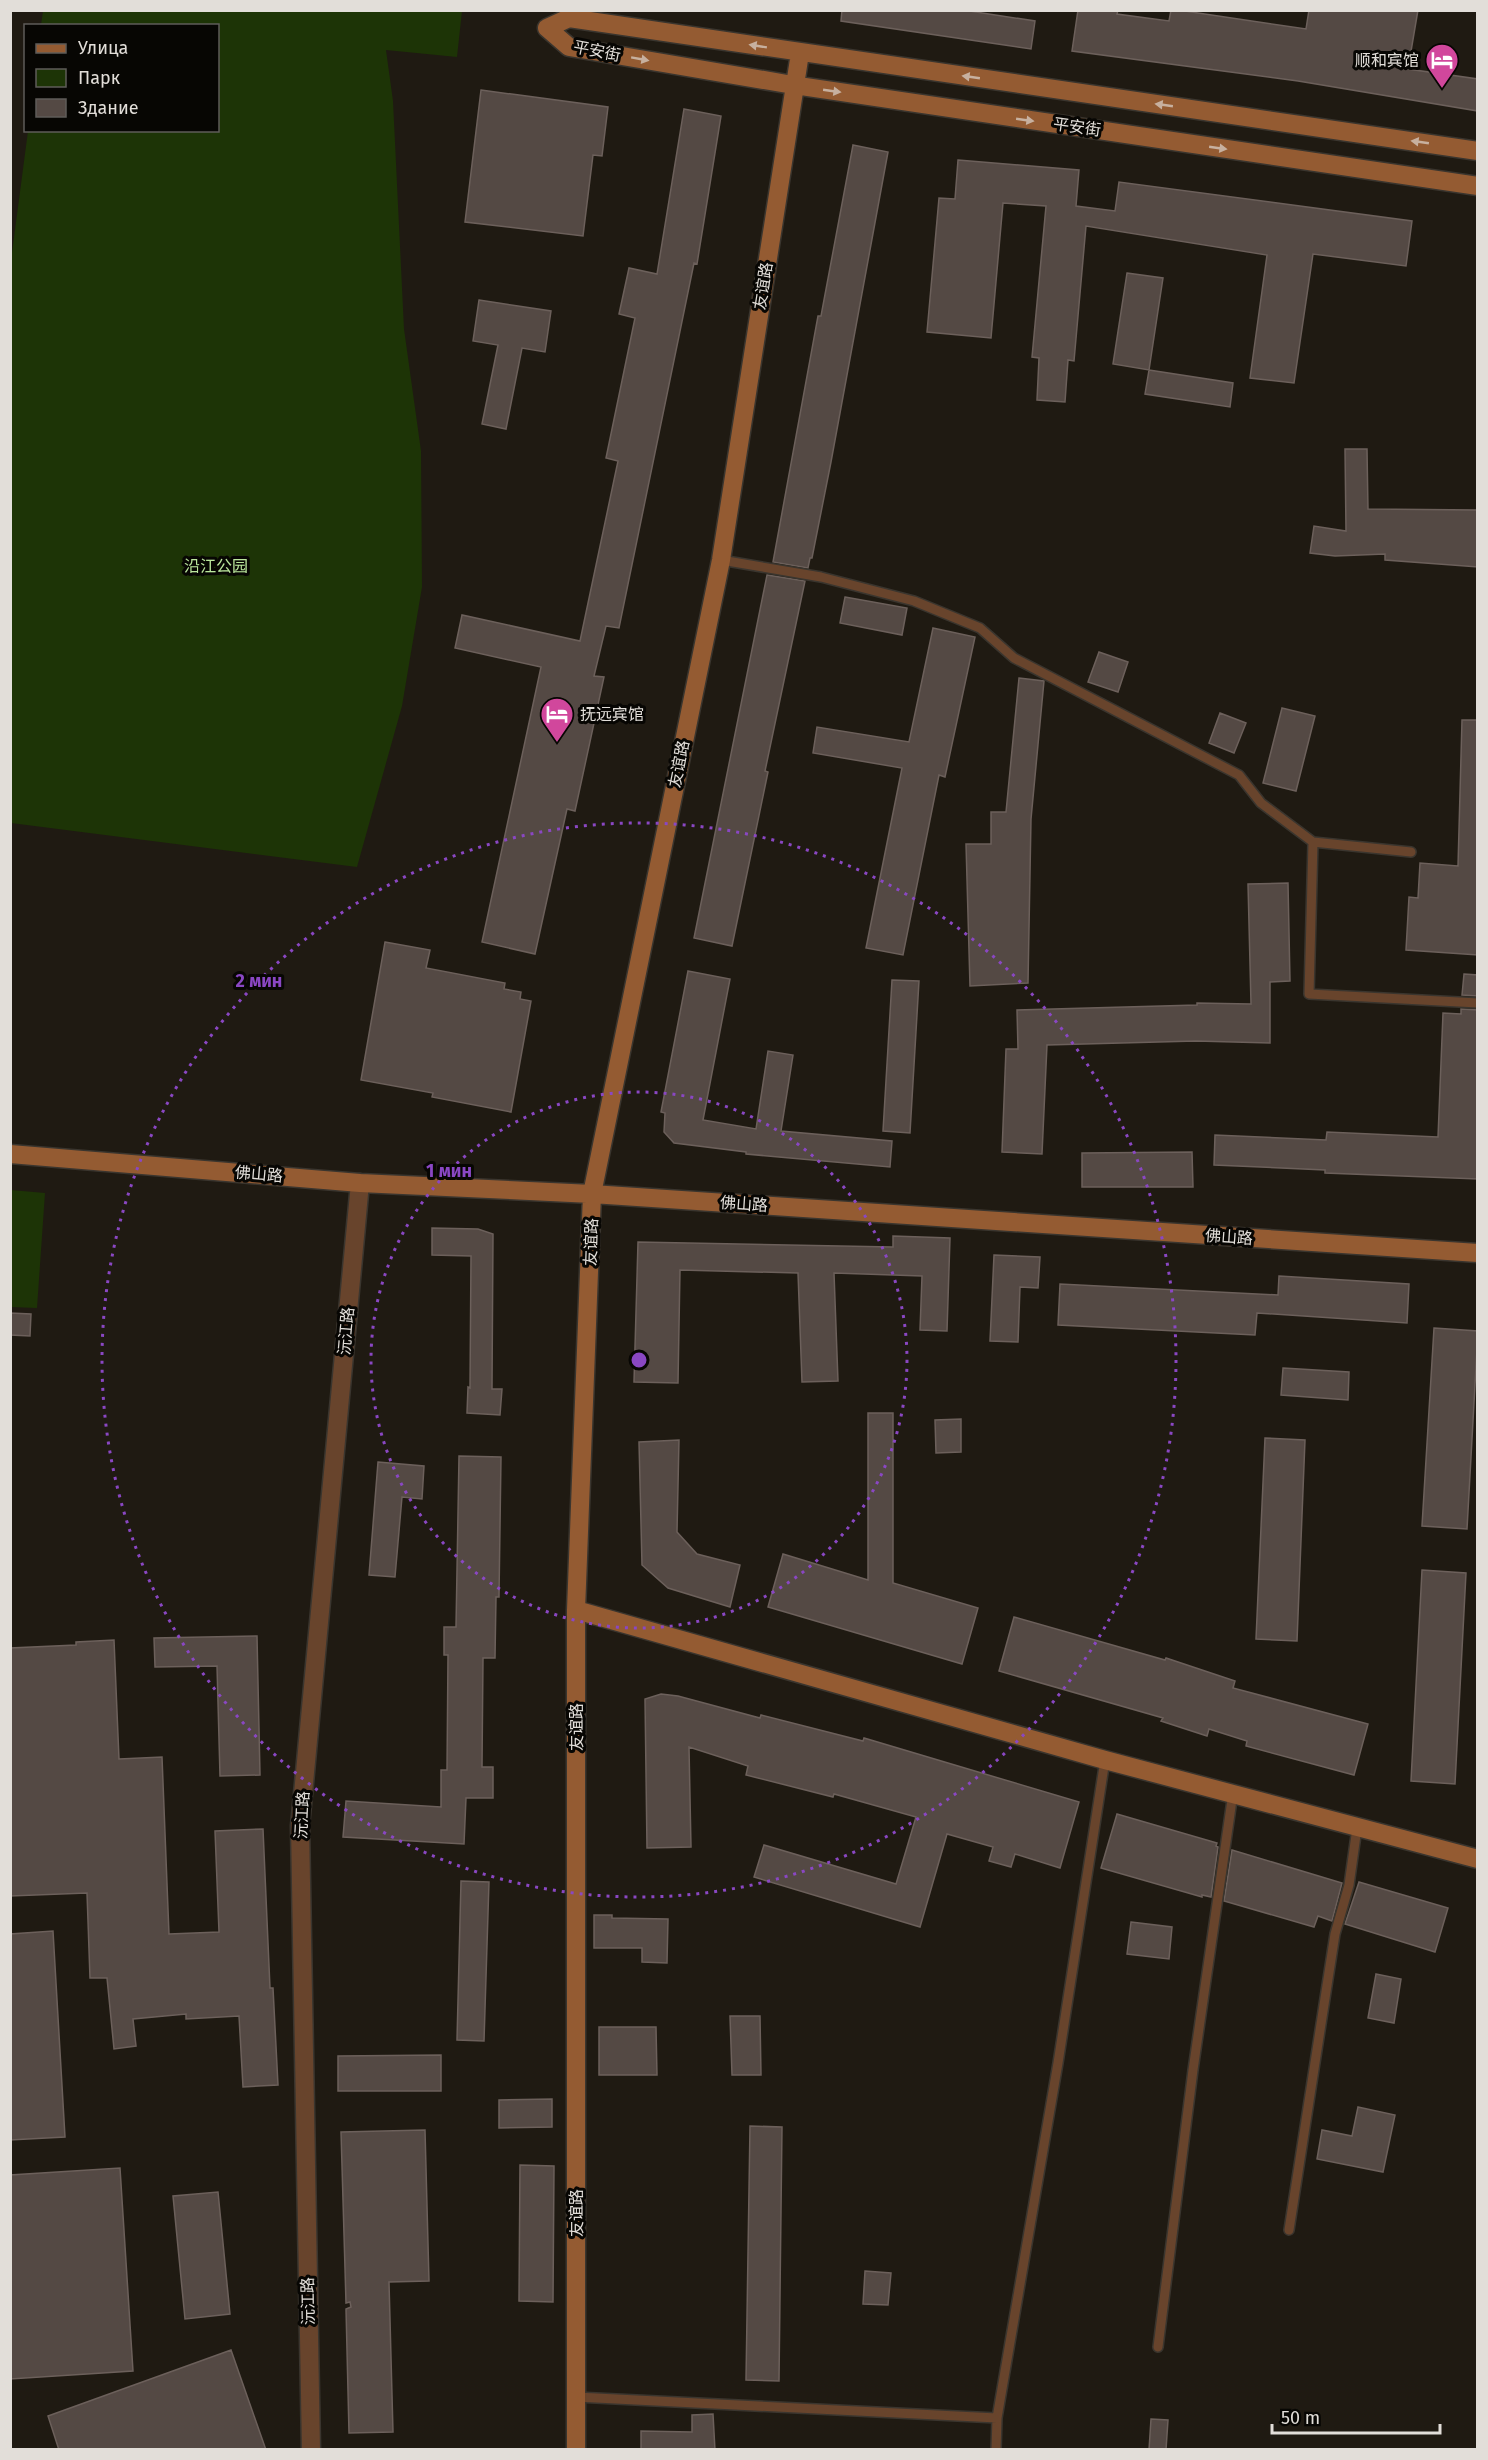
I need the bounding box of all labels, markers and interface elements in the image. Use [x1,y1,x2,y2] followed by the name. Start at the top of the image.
[24,24,219,132] legend
[78,37,128,59] text: Улица
[572,37,622,65] street label: 平安街
[748,42,767,51] one-way arrow
[1424,42,1460,89] hotel icon: 顺和宾馆
[1355,51,1419,70] place label: 顺和宾馆
[630,55,649,64] one-way arrow
[78,67,121,89] text: Парк
[962,73,981,82] one-way arrow
[823,87,842,96] one-way arrow
[78,97,139,119] text: Здание
[1155,101,1174,110] one-way arrow
[1052,114,1102,140] street label: 平安街
[1016,115,1035,124] one-way arrow
[1410,138,1429,147] one-way arrow
[1208,144,1227,153] one-way arrow
[750,261,776,311] street label: 友谊路
[184,557,248,576] park label: 沿江公园
[539,696,575,743] hotel icon: 抚远宾馆
[580,705,644,724] place label: 抚远宾馆
[665,739,693,789] street label: 友谊路
[236,970,282,992] text: 2 мин
[426,1160,472,1182] text: 1 мин
[234,1162,284,1186] street label: 佛山路
[719,1193,769,1215] street label: 佛山路
[581,1218,601,1266] street label: 友谊路
[1204,1226,1254,1248] street label: 佛山路
[334,1306,358,1356] street label: 沅江路
[629,1350,649,1370] centre of rings
[567,1703,586,1751] street label: 友谊路
[291,1791,313,1839] street label: 沅江路
[567,2189,586,2237] street label: 友谊路
[298,2277,318,2325] street label: 沅江路
[1272,2397,1440,2435] scale bar
[1281,2407,1320,2429] text: 50 m

